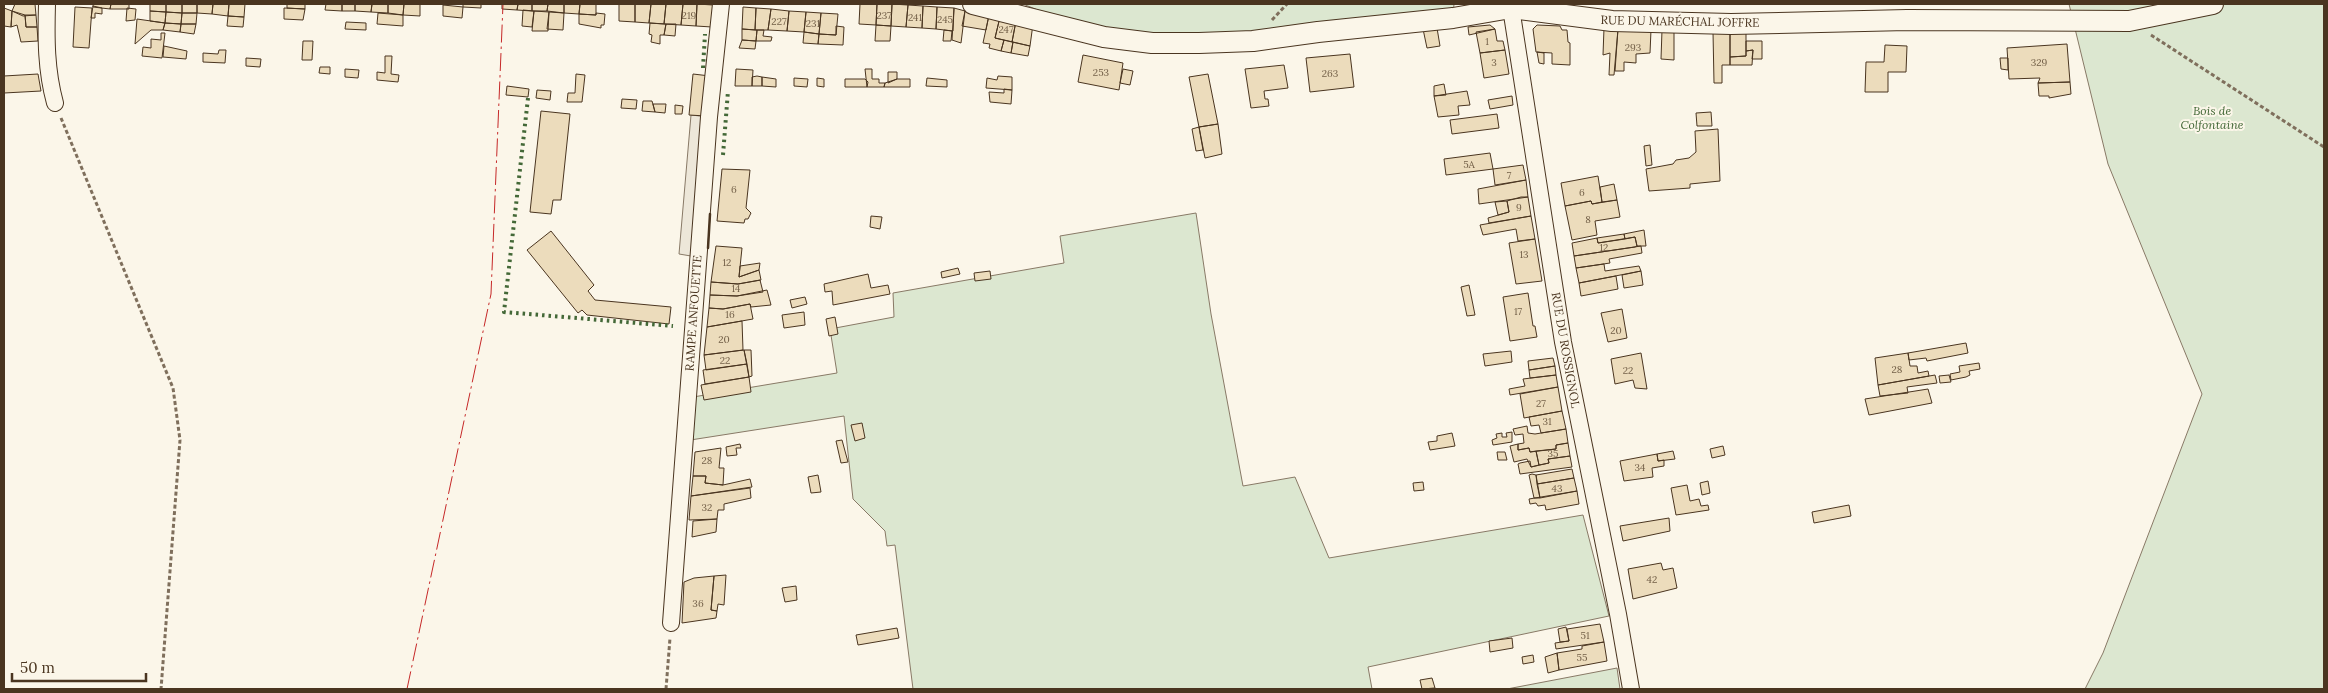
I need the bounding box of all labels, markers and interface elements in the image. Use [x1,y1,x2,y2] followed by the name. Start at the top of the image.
[682,9,697,22] house number: 219
[876,9,892,22] house number: 237
[908,11,922,24] house number: 241
[1600,12,1760,30] street label: RUE DU MARÉCHAL JOFFRE
[937,13,953,26] house number: 245
[771,15,787,28] house number: 227
[806,17,821,30] house number: 231
[998,23,1014,36] house number: 247
[1485,35,1489,48] house number: 1
[1625,41,1642,54] house number: 293
[1491,56,1497,69] house number: 3
[2031,56,2048,69] house number: 329
[1093,66,1110,79] house number: 253
[1322,67,1339,80] house number: 263
[2180,103,2244,132] park label: Bois de Colfontaine
[1463,158,1476,171] house number: 5A
[1507,169,1512,182] house number: 7
[731,183,737,196] house number: 6
[1579,186,1585,199] house number: 6
[1516,201,1522,214] house number: 9
[1585,213,1591,226] house number: 8
[1599,241,1609,254] house number: 12
[1519,248,1529,261] house number: 13
[681,254,705,372] street label: RAMPE ANFOUETTE
[722,256,732,269] house number: 12
[731,282,741,295] house number: 14
[1548,291,1584,409] street label: RUE DU ROSSIGNOL
[1514,305,1523,318] house number: 17
[725,308,735,321] house number: 16
[1610,324,1622,337] house number: 20
[718,333,730,346] house number: 20
[720,354,730,367] house number: 22
[1892,363,1903,376] house number: 28
[1623,364,1633,377] house number: 22
[1536,397,1546,410] house number: 27
[1542,415,1552,428] house number: 31
[1547,447,1559,460] house number: 35
[702,454,713,467] house number: 28
[1635,461,1646,474] house number: 34
[1552,482,1563,495] house number: 43
[702,501,712,514] house number: 32
[1647,573,1657,586] house number: 42
[692,597,704,610] house number: 36
[1580,629,1590,642] house number: 51
[12,650,146,682] scale bar
[1577,651,1587,664] house number: 55
[20,658,55,677] text: 50 m

